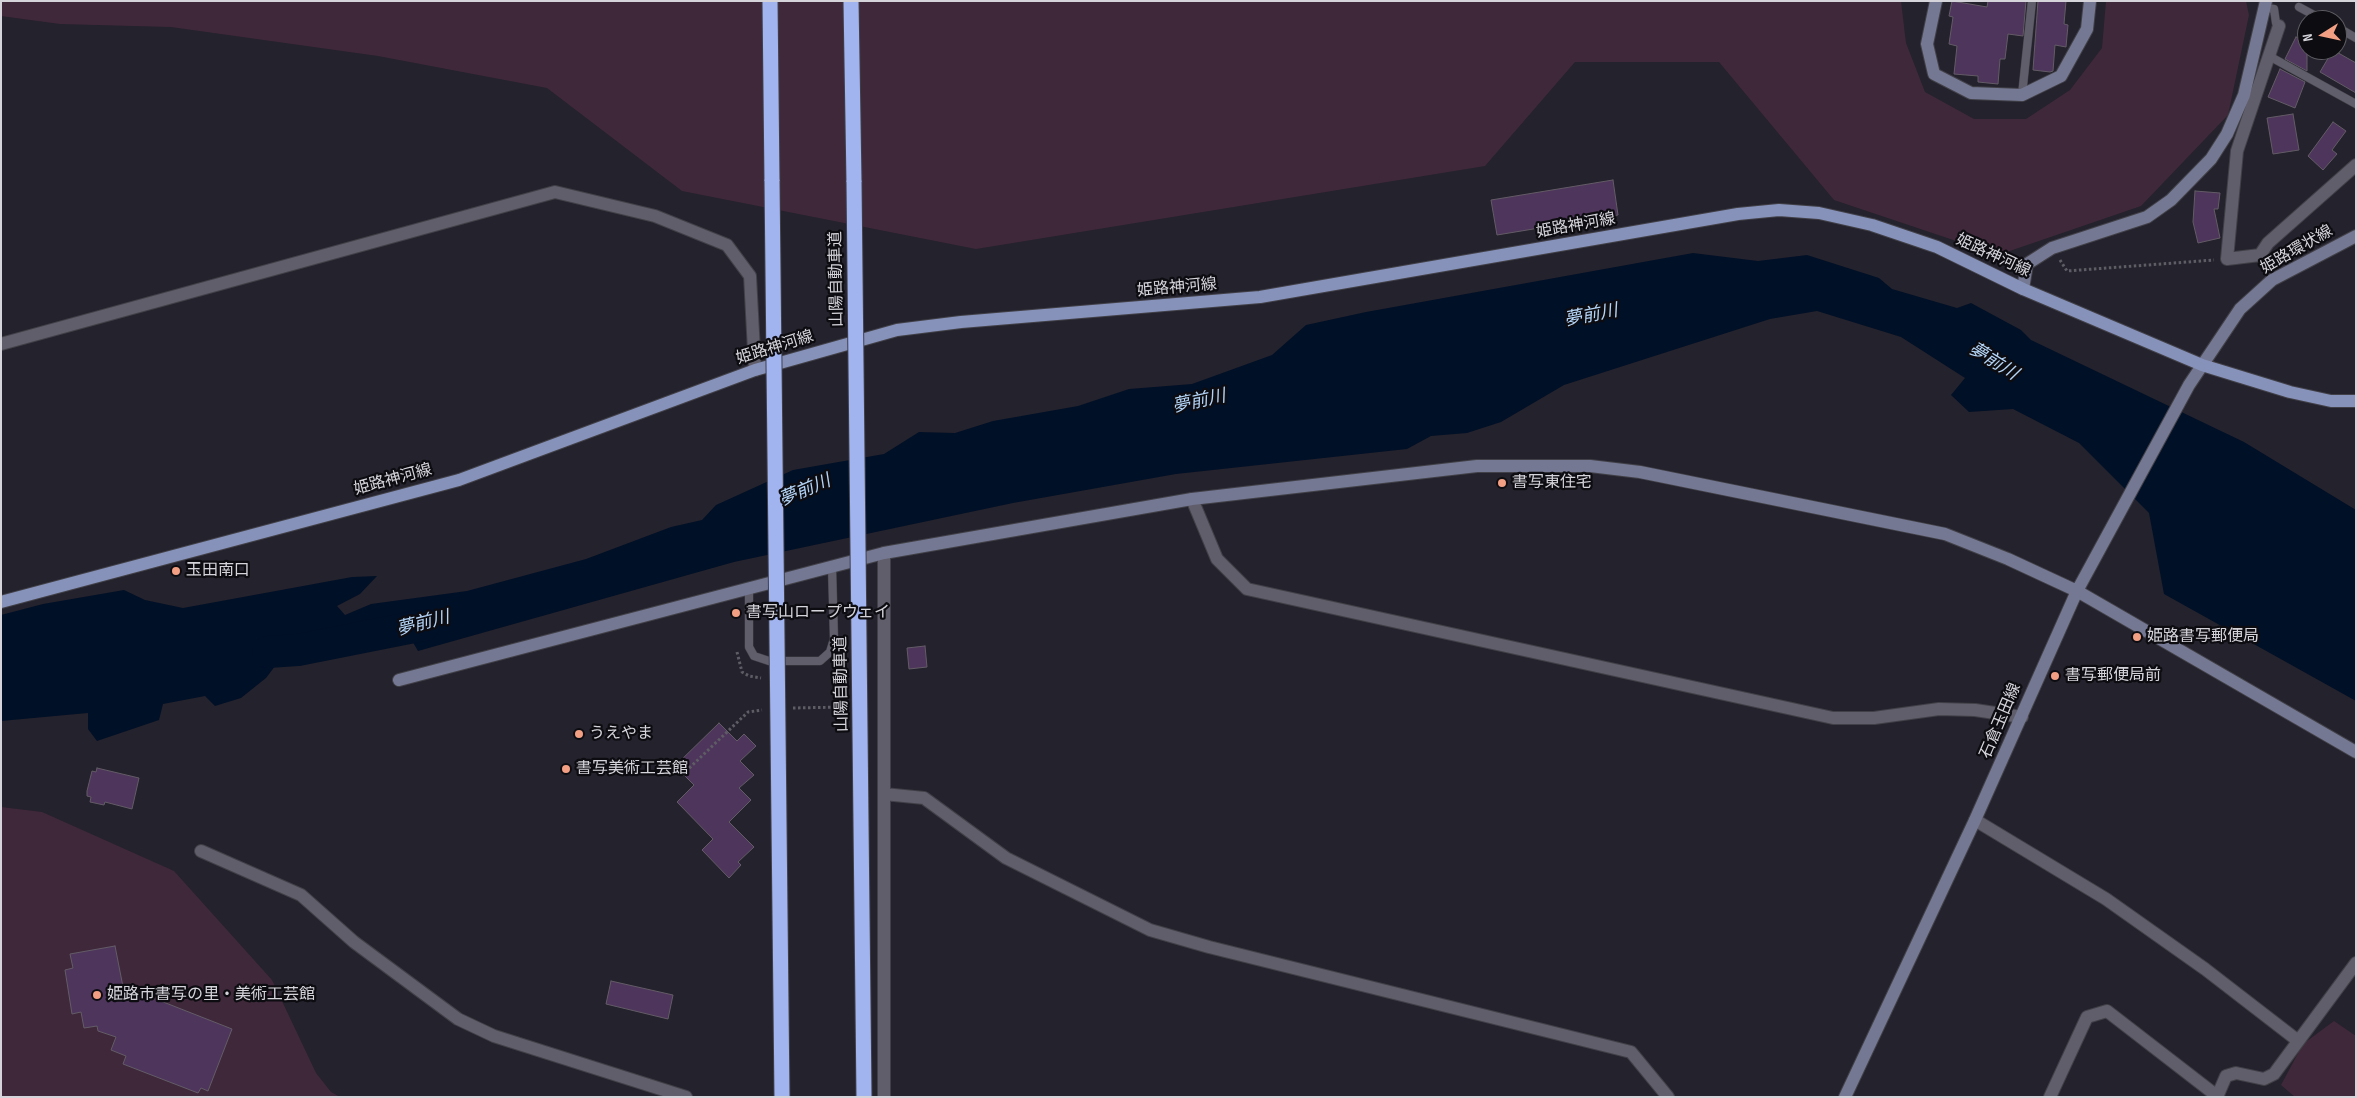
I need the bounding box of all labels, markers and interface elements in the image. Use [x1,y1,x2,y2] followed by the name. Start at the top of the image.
[2297,10,2347,60] north arrow
[2299,32,2317,43] text: N
[1535,210,1617,242] street label: 姫路神河線
[2258,222,2336,278] street label: 姫路環状線
[1953,230,2033,282] street label: 姫路神河線
[827,231,847,327] street label: 山陽自動車道
[1136,275,1218,301] street label: 姫路神河線
[1562,300,1620,332] water label: 夢前川
[734,327,816,369] street label: 姫路神河線
[1964,339,2022,385] water label: 夢前川
[1170,386,1228,418] water label: 夢前川
[352,460,434,500] street label: 姫路神河線
[776,471,834,511] water label: 夢前川
[1512,473,1592,493] place label: 書写東住宅
[1496,477,1508,489] marker: 書写東住宅
[186,561,250,581] place label: 玉田南口
[170,565,182,577] marker: 玉田南口
[746,603,890,623] place label: 書写山ロープウェイ
[394,607,452,641] water label: 夢前川
[730,607,742,619] marker: 書写山ロープウェイ
[2147,627,2259,647] place label: 姫路書写郵便局
[2131,631,2143,643] marker: 姫路書写郵便局
[832,636,852,732] street label: 山陽自動車道
[2065,666,2161,686] place label: 書写郵便局前
[2049,670,2061,682] marker: 書写郵便局前
[1977,680,2025,762] street label: 石倉玉田線
[589,724,653,744] place label: うえやま
[573,728,585,740] marker: うえやま
[576,759,688,779] place label: 書写美術工芸館
[560,763,572,775] marker: 書写美術工芸館
[107,985,315,1005] place label: 姫路市書写の里・美術工芸館
[91,989,103,1001] marker: 姫路市書写の里・美術工芸館

